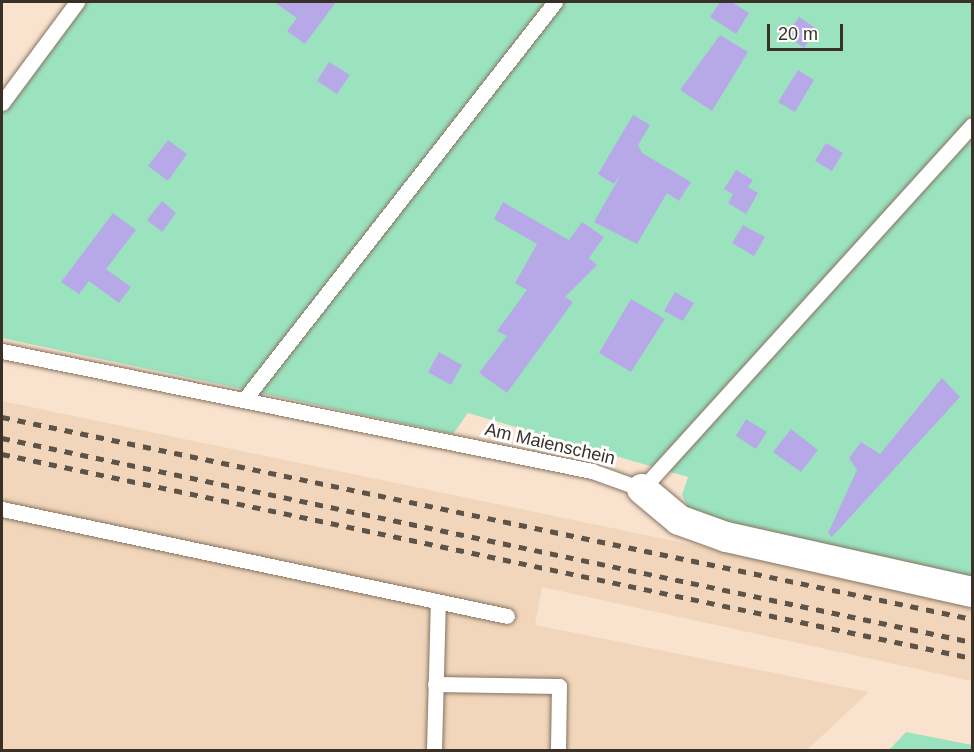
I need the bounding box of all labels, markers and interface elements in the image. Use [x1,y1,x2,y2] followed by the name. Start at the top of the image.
[770,12,846,50] scale bar
[778,24,818,44] text: 20 m
[483,419,617,469] street label: Am Maienschein

